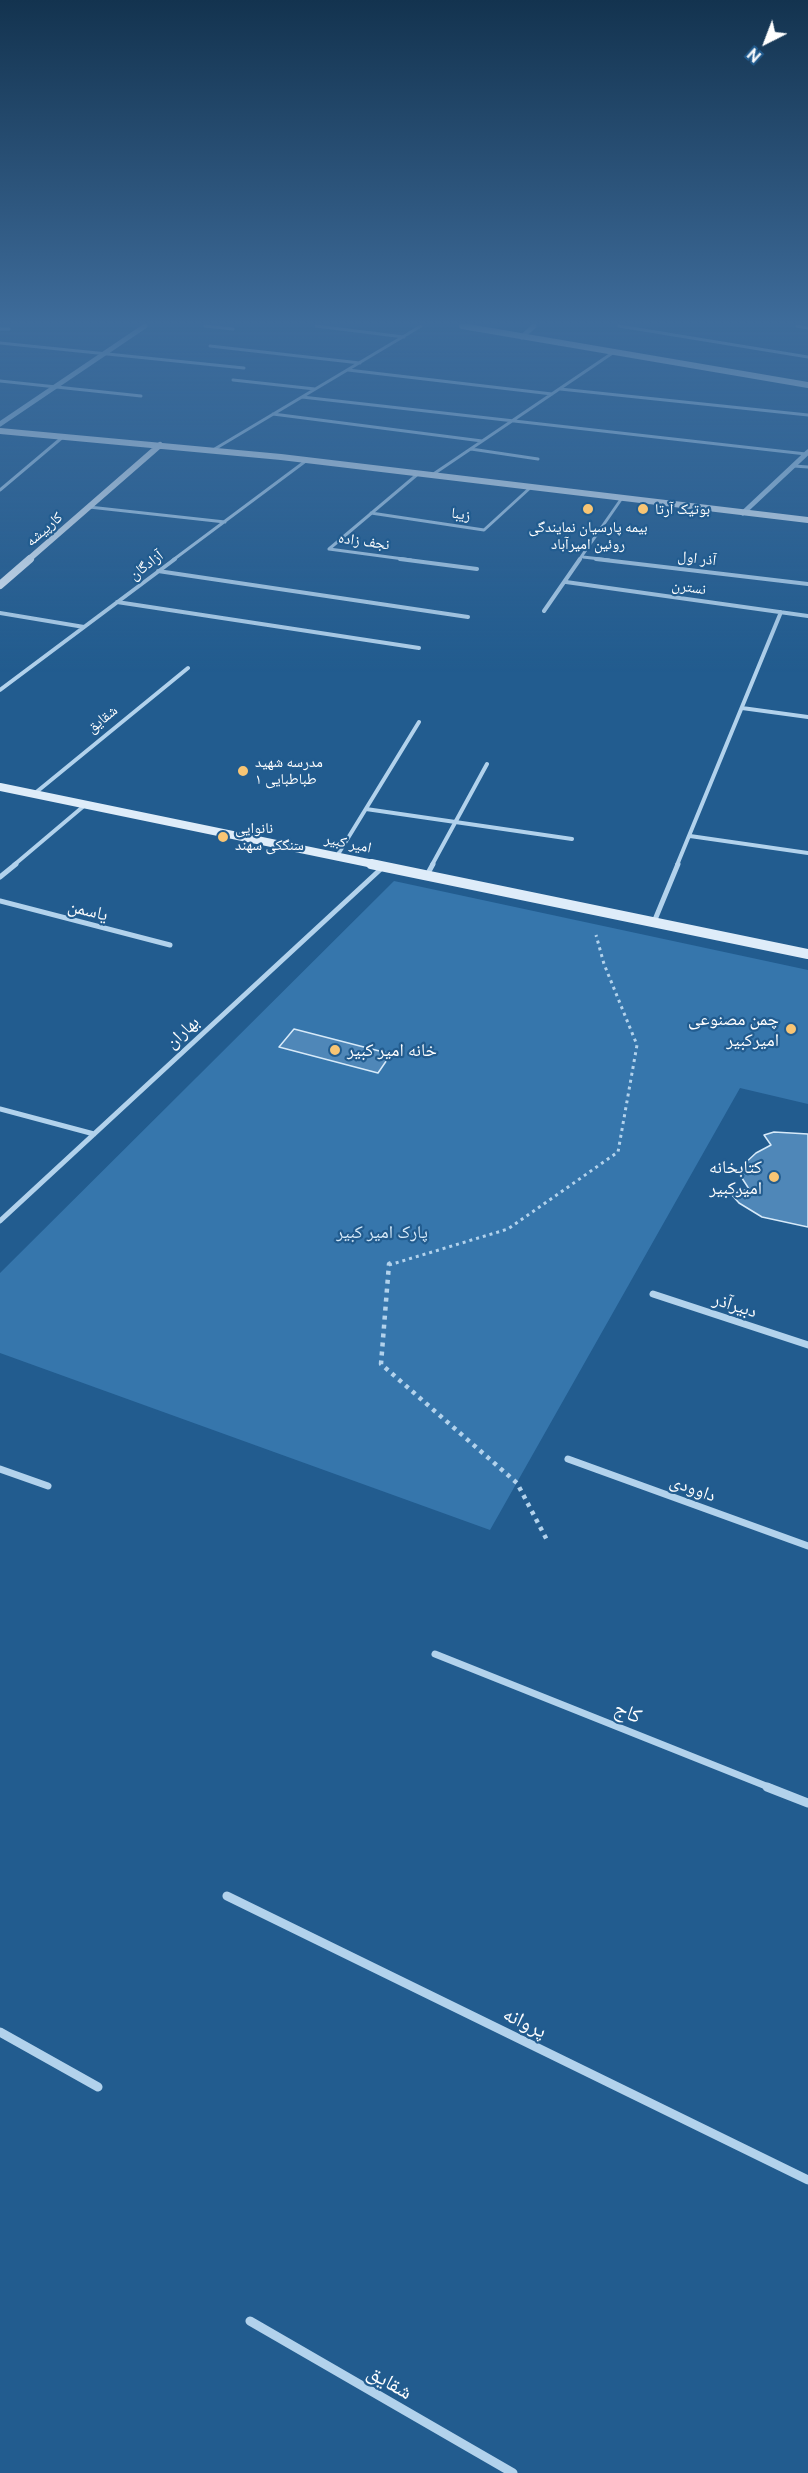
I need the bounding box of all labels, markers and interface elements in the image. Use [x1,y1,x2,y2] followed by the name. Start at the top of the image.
[736,12,796,72] north arrow
[743,45,764,66] text: N
[655,500,710,518] place label: بوتیک آرتا
[581,502,595,516] marker: بیمه پارسیان نمایندگی روئین امیرآباد
[636,502,650,516] marker: بوتیک آرتا
[450,504,472,524] street label: زیبا
[22,508,66,550] street label: کارپیشه
[528,518,648,553] place label: بیمه پارسیان نمایندگی روئین امیرآباد
[337,529,391,553] street label: نجف زاده
[125,546,167,584] street label: آزادگان
[677,547,717,569] street label: آذر اول
[671,576,707,598] street label: نسترن
[83,701,121,737] street label: شقایق
[255,753,323,788] place label: مدرسه شهید طباطبایی ۱
[236,764,250,778] marker: مدرسه شهید طباطبایی ۱
[235,819,304,854] place label: نانوایی سنگکی سهند
[323,829,373,857] street label: امیر کبیر
[216,830,230,844] marker: نانوایی سنگکی سهند
[66,895,110,925] street label: یاسمن
[688,1008,779,1050] place label: چمن مصنوعی امیرکبیر
[161,1011,203,1053] street label: بهاران
[784,1022,798,1036] marker: چمن مصنوعی امیرکبیر
[347,1039,437,1061] place label: خانه امیر کبیر
[328,1043,342,1057] marker: خانه امیر کبیر
[709,1156,762,1198] place label: کتابخانه امیرکبیر
[767,1170,781,1184] marker: کتابخانه امیرکبیر
[336,1221,428,1243] park label: پارک امیر کبیر
[710,1288,760,1322] street label: دبیرآذر
[667,1470,719,1506] street label: داوودی
[611,1695,645,1729] street label: کاج
[499,2001,551,2043] street label: پروانه
[363,2359,417,2405] street label: شقایق

